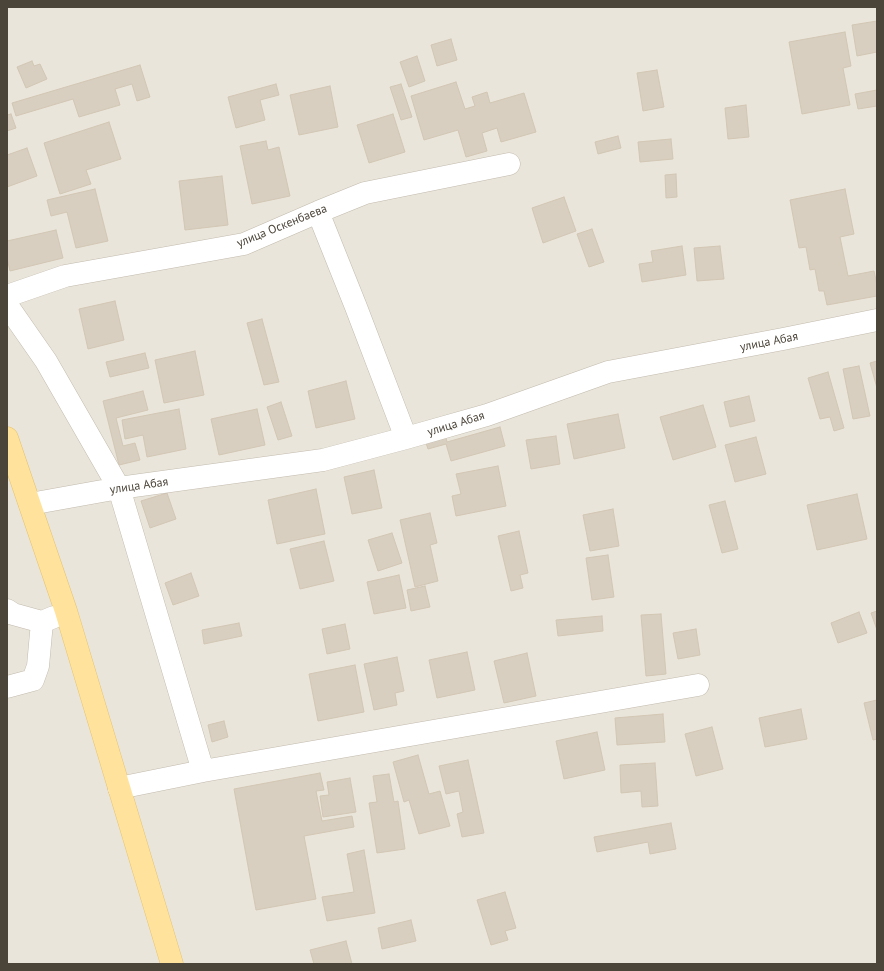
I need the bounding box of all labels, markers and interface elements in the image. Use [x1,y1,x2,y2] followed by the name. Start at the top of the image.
[235,201,329,251] street label: улица Оскенбаева
[739,329,799,355] street label: улица Абая
[426,409,486,439] street label: улица Абая
[109,475,169,497] street label: улица Абая

